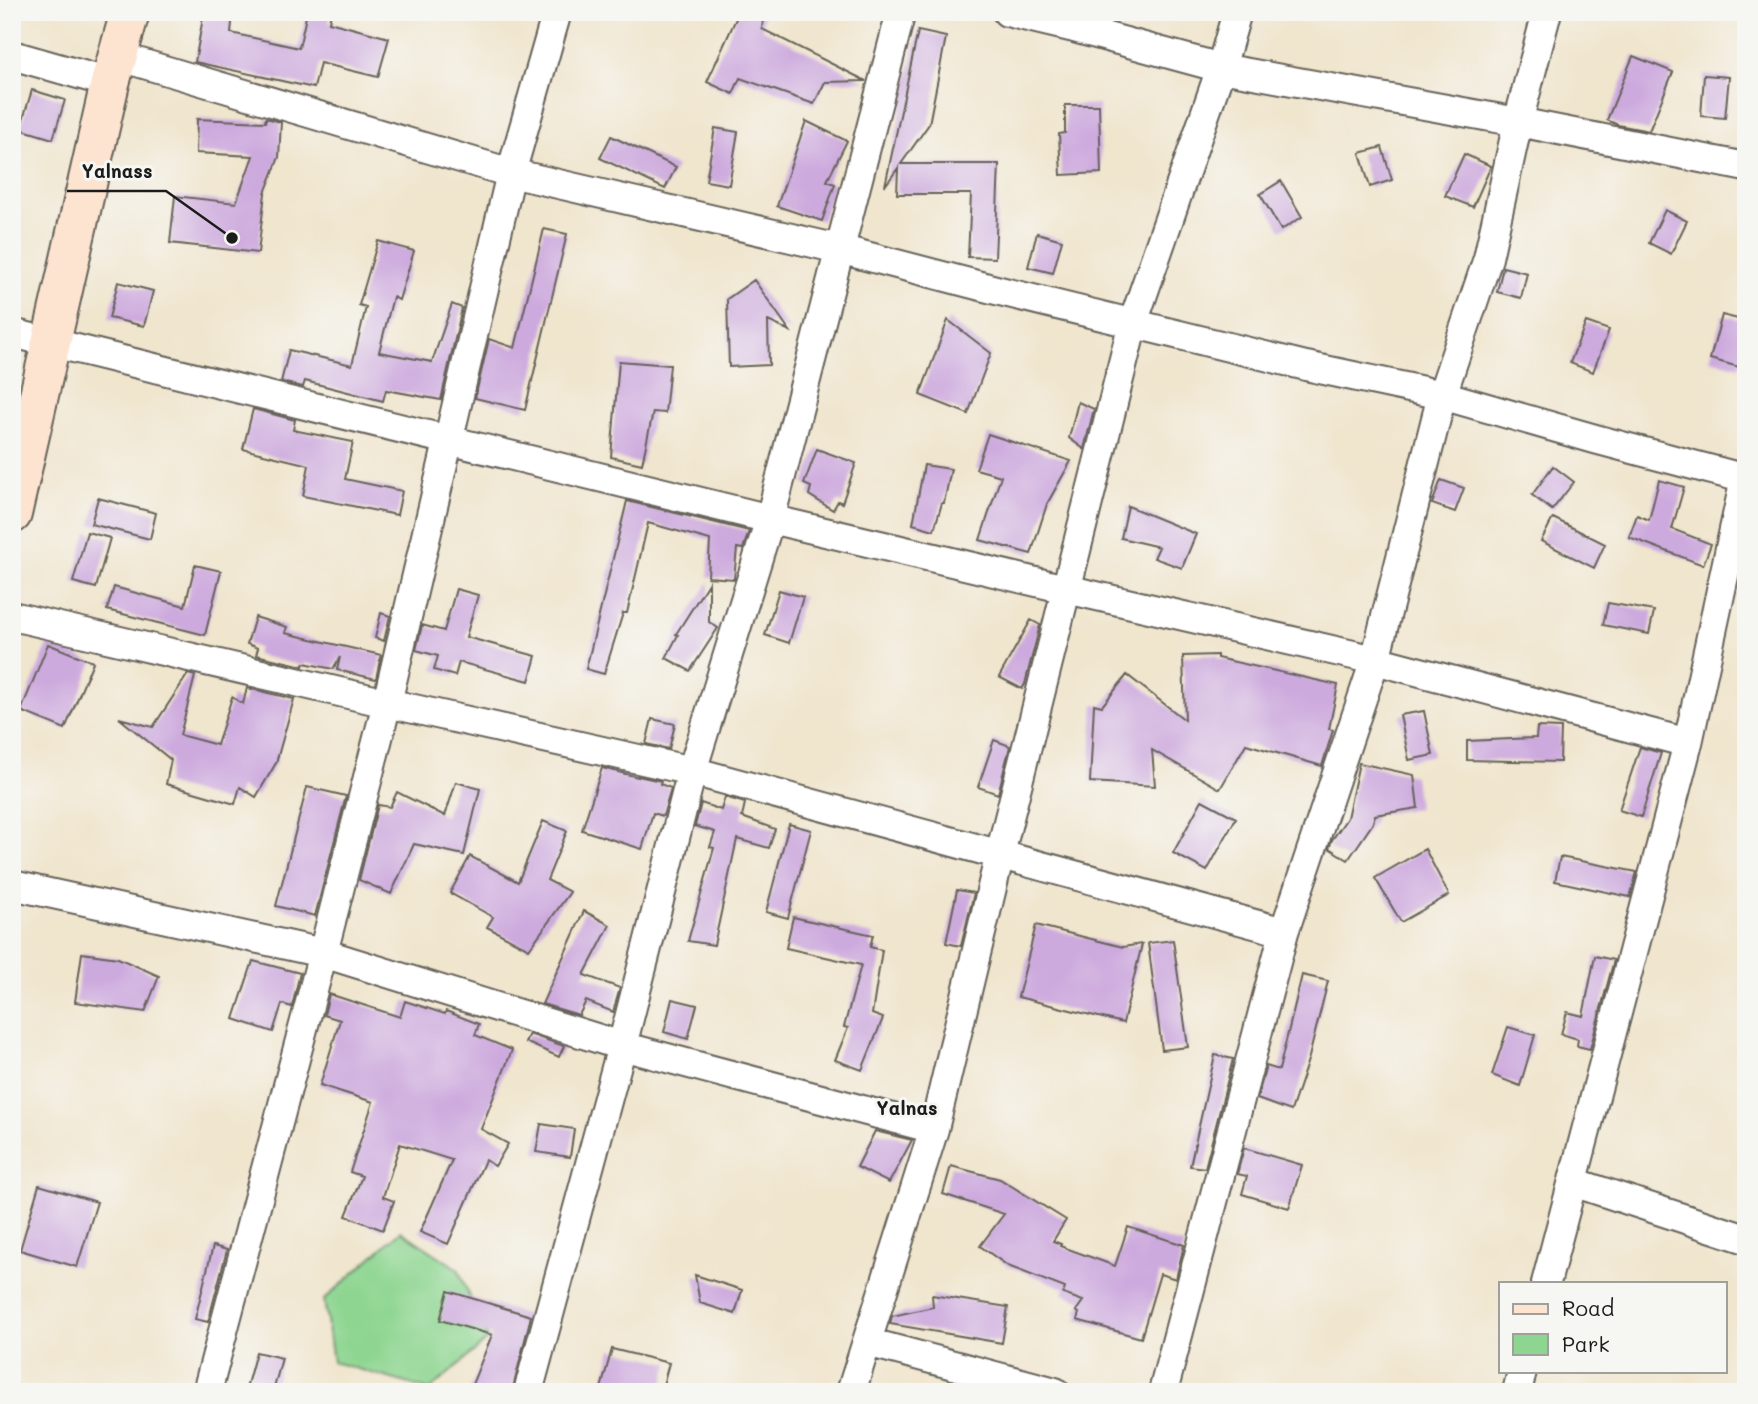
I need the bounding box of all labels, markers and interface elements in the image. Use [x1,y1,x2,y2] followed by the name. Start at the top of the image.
[67,151,166,191] callout: Yalnass
[82,158,152,183] text: Yalnass
[876,1095,938,1120] district label: Yalnas
[1499,1282,1726,1372] legend
[1562,1294,1614,1321] text: Road
[1562,1330,1610,1357] text: Park

